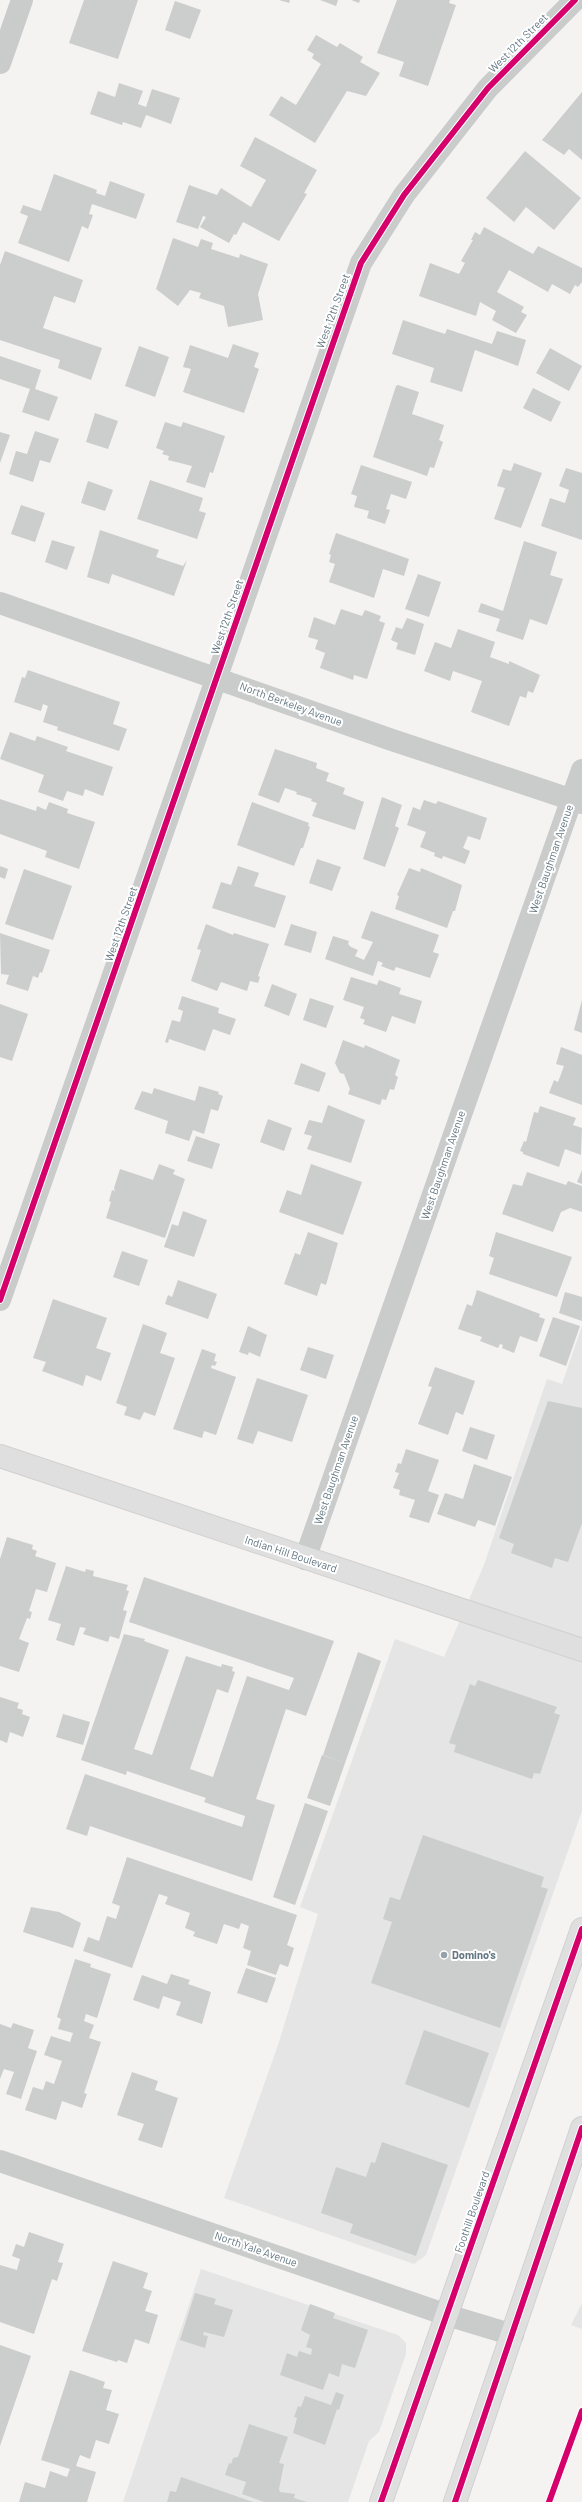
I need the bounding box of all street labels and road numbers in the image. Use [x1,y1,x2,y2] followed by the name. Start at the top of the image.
[485,10,550,75] street label: West 12th Street
[313,272,352,350] street label: West 12th Street
[208,578,245,656] street label: West 12th Street
[238,679,344,728] street label: North Berkeley Avenue
[526,803,575,915] street label: West Baughman Avenue
[102,885,139,963] street label: West 12th Street
[418,1109,467,1221] street label: West Baughman Avenue
[311,1414,360,1526] street label: West Baughman Avenue
[243,1532,339,1575] street label: Indian Hill Boulevard
[451,2169,492,2254] street label: Foothill Boulevard
[213,2228,299,2269] street label: North Yale Avenue

